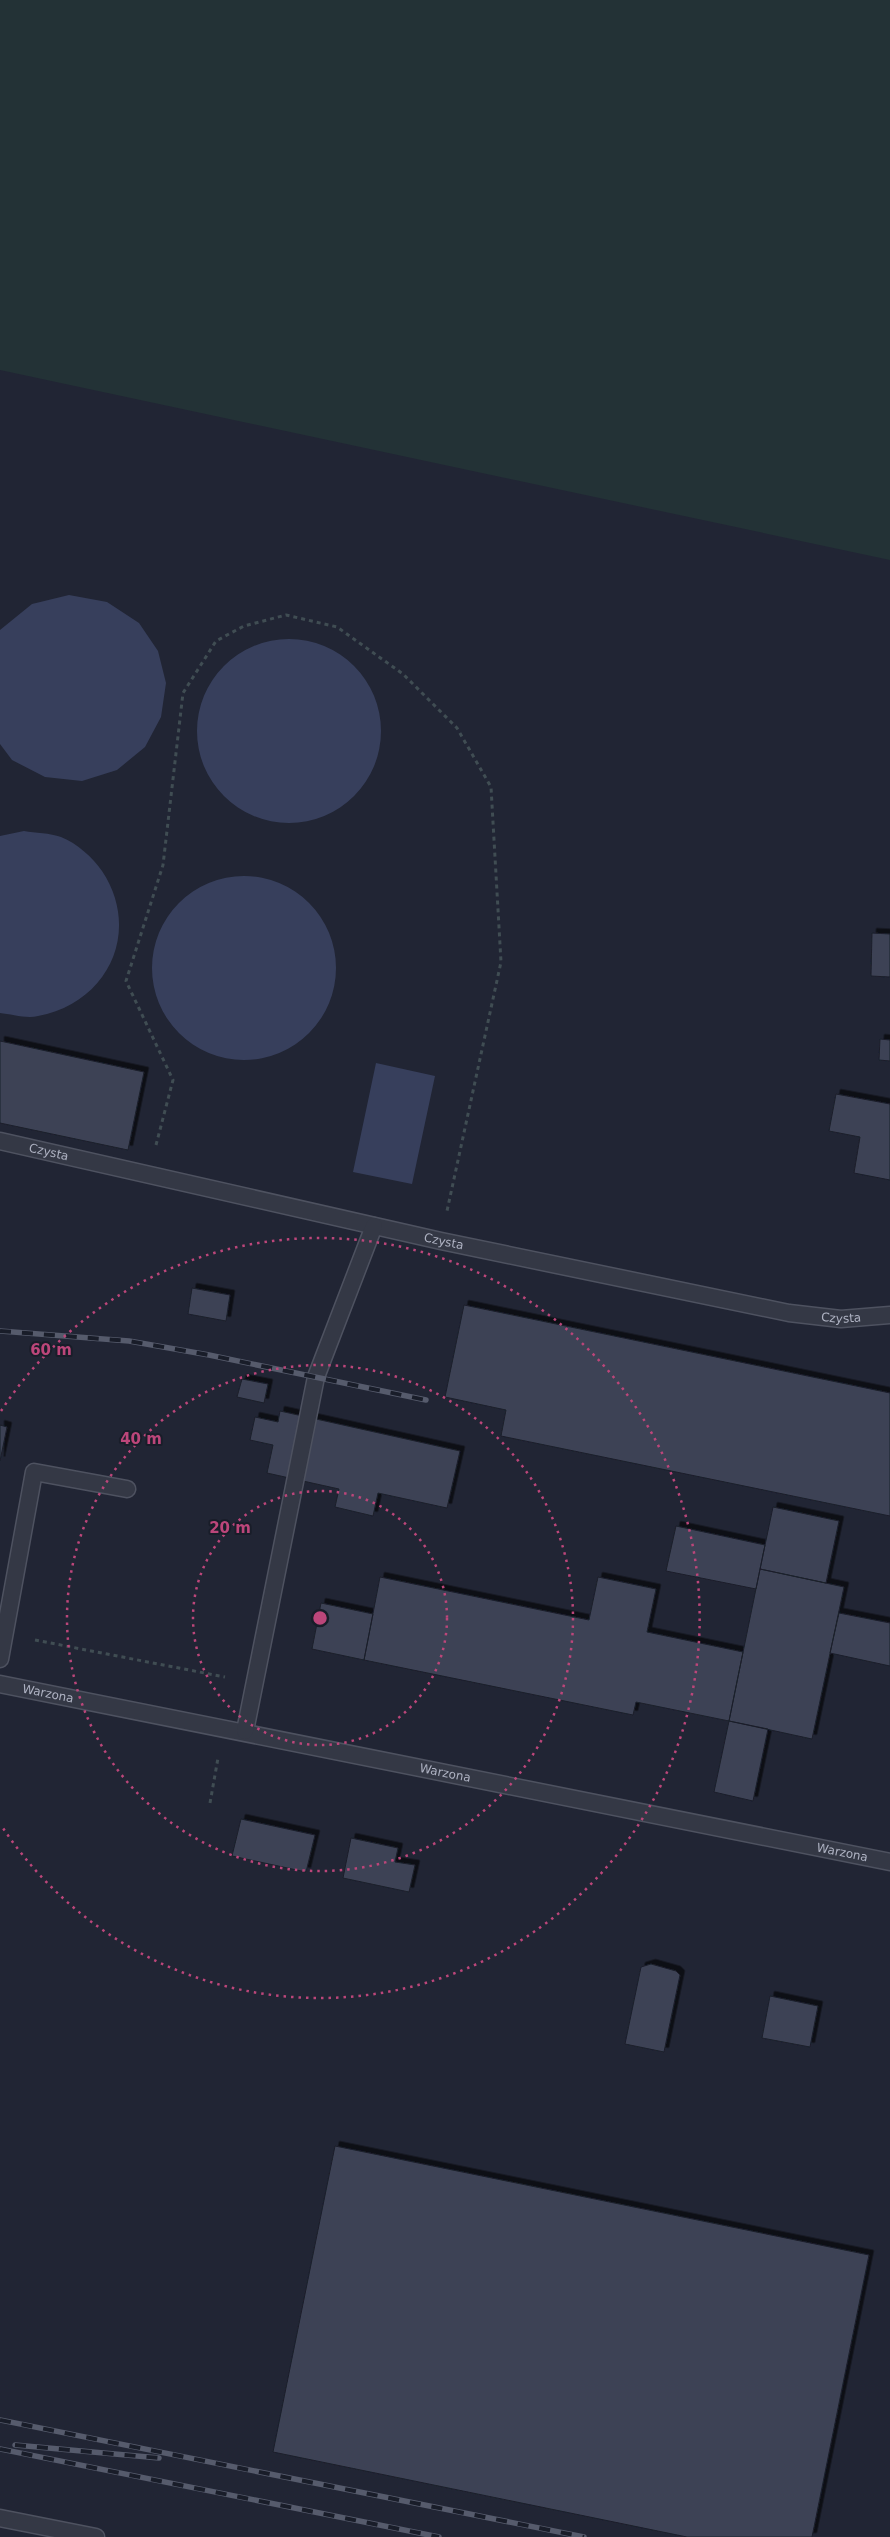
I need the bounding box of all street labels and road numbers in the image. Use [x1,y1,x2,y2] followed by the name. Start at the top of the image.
[28,1141,70,1163] street label: Czysta
[423,1230,465,1252] street label: Czysta
[820,1310,862,1326] street label: Czysta
[21,1682,75,1706] street label: Warzona
[418,1761,472,1785] street label: Warzona
[815,1840,869,1864] street label: Warzona

